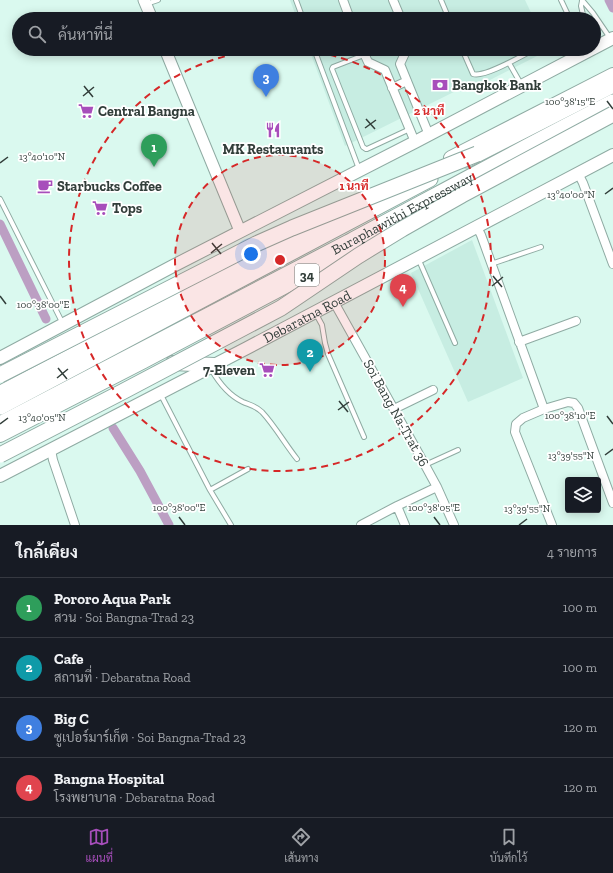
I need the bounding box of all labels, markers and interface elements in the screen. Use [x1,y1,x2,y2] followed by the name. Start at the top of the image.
[12,12,601,56] search box
[26,23,48,45] icon: search
[58,26,113,44] text: ค้นหาที่นี่
[253,64,279,97] pin: 3
[431,76,449,94] bank icon: Bangkok Bank
[452,77,541,94] place label: Bangkok Bank
[545,96,595,108] text: 100°38'15"E
[77,102,95,120] supermarket icon: Central Bangna
[98,103,195,120] place label: Central Bangna
[414,103,444,118] text: 2 นาที
[264,121,282,139] restaurant icon: MK Restaurants
[141,134,167,167] pin: 1
[222,141,324,158] place label: MK Restaurants
[19,151,66,163] text: 13°40'10"N
[329,168,477,258] street label: Buraphawithi Expressway
[36,177,54,195] cafe icon: Starbucks Coffee
[57,178,162,195] place label: Starbucks Coffee
[339,178,369,193] text: 1 นาที
[547,189,596,201] text: 13°40'00"N
[91,199,109,217] supermarket icon: Tops
[112,200,143,217] place label: Tops
[241,244,261,264] your location
[273,253,287,267] centre of rings
[295,264,319,286] road number: 34
[390,274,416,307] pin: 4
[260,286,354,346] street label: Debaratna Road
[17,299,69,311] text: 100°38'00"E
[297,339,323,372] pin: 2
[359,356,433,470] street label: Soi Bang Na-Trat 36
[258,361,276,379] supermarket icon: 7-Eleven
[203,362,256,379] place label: 7-Eleven
[545,410,595,422] text: 100°38'10"E
[18,412,66,424] text: 13°40'05"N
[548,450,595,462] text: 13°39'55"N
[565,477,601,513] map controls
[565,477,601,513] button: layers
[153,502,205,514] text: 100°38'00"E
[408,502,460,514] text: 100°38'05"E
[504,503,551,515] text: 13°39'55"N
[16,542,78,562] text: ใกล้เคียง
[547,545,597,560] text: 4 รายการ
[54,590,171,608] text: Pororo Aqua Park
[26,600,32,615] text: 1
[563,600,597,615] text: 100 m
[54,610,194,625] text: สวน · Soi Bangna-Trad 23
[54,650,84,668] text: Cafe
[26,660,32,675] text: 2
[563,660,597,675] text: 100 m
[54,670,191,685] text: สถานที่ · Debaratna Road
[54,710,89,728] text: Big C
[26,720,32,735] text: 3
[564,720,597,735] text: 120 m
[54,730,246,745] text: ซูเปอร์มาร์เก็ต · Soi Bangna-Trad 23
[54,770,164,788] text: Bangna Hospital
[25,780,33,795] text: 4
[564,780,597,795] text: 120 m
[54,790,215,805] text: โรงพยาบาล · Debaratna Road
[86,826,113,865] tab: แผนที่
[284,826,319,865] tab: เส้นทาง
[490,826,527,865] tab: บันทึกไว้

